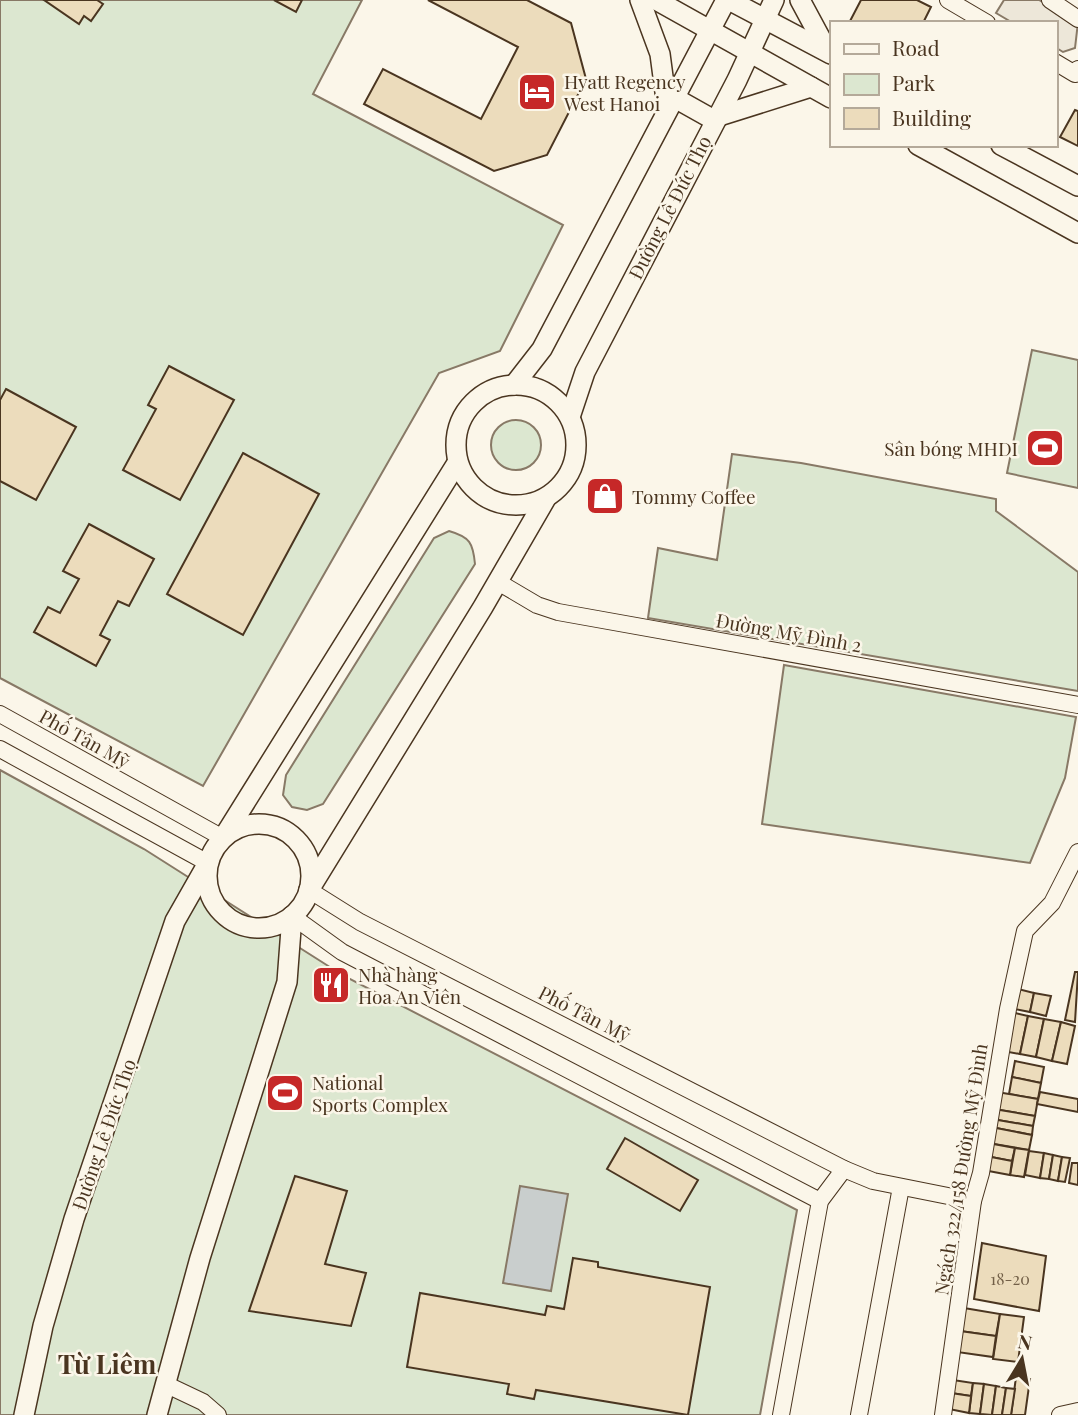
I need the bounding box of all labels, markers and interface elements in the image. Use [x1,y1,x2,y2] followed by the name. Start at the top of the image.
[830,21,1057,147] legend
[892,33,940,61] text: Road
[563,68,686,116] place label: Hyatt Regency West Hanoi
[892,68,936,96] text: Park
[516,71,558,113] hotel icon: Hyatt Regency West Hanoi
[892,103,971,131] text: Building
[622,131,716,283] street label: Đường Lê Đức Thọ
[1024,427,1066,469] sports icon: Sân bóng MHDI
[884,435,1018,461] place label: Sân bóng MHDI
[584,475,626,517] shop icon: Tommy Coffee
[632,483,756,509] place label: Tommy Coffee
[714,606,864,658] street label: Đường Mỹ Đình 2
[35,702,135,774] street label: Phố Tân Mỹ
[358,961,462,1009] place label: Nhà hàng Hoa An Viên
[310,964,352,1006] restaurant icon: Nhà hàng Hoa An Viên
[535,979,636,1047] street label: Phố Tân Mỹ
[927,1041,993,1297] street label: Ngách 322/158 Đường Mỹ Đình
[65,1055,141,1213] street label: Đường Lê Đức Thọ
[312,1069,448,1117] place label: National Sports Complex
[264,1072,306,1114] sports icon: National Sports Complex
[990,1268,1030,1289] house number: 18-20
[987,1324,1057,1394] north arrow
[1016,1327,1034,1355] text: N
[58,1346,157,1381] district label: Từ Liêm

